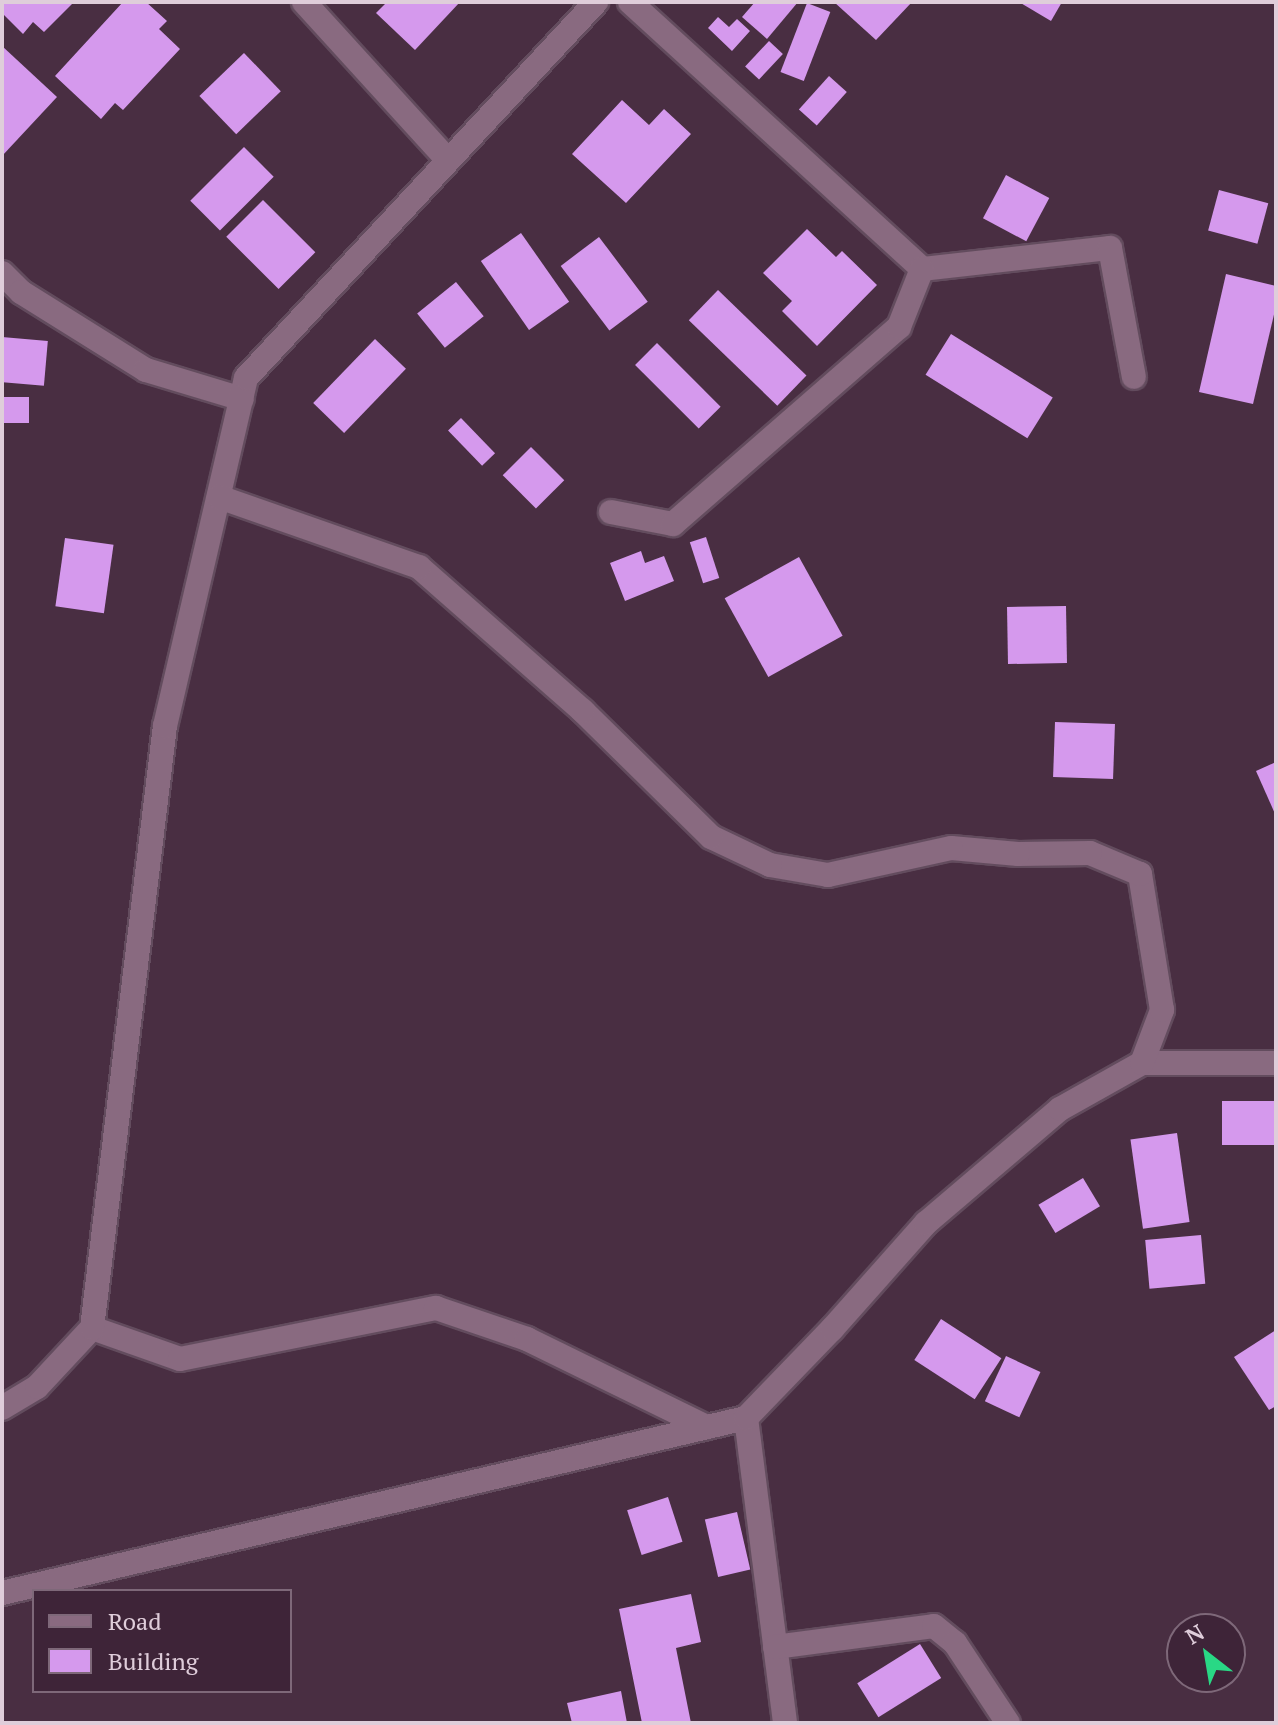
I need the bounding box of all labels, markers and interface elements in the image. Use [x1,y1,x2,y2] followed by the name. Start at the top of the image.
[32,1589,292,1693] legend
[108,1605,162,1637] text: Road
[1166,1613,1246,1693] north arrow
[1180,1617,1209,1650] text: N
[108,1645,198,1677] text: Building

